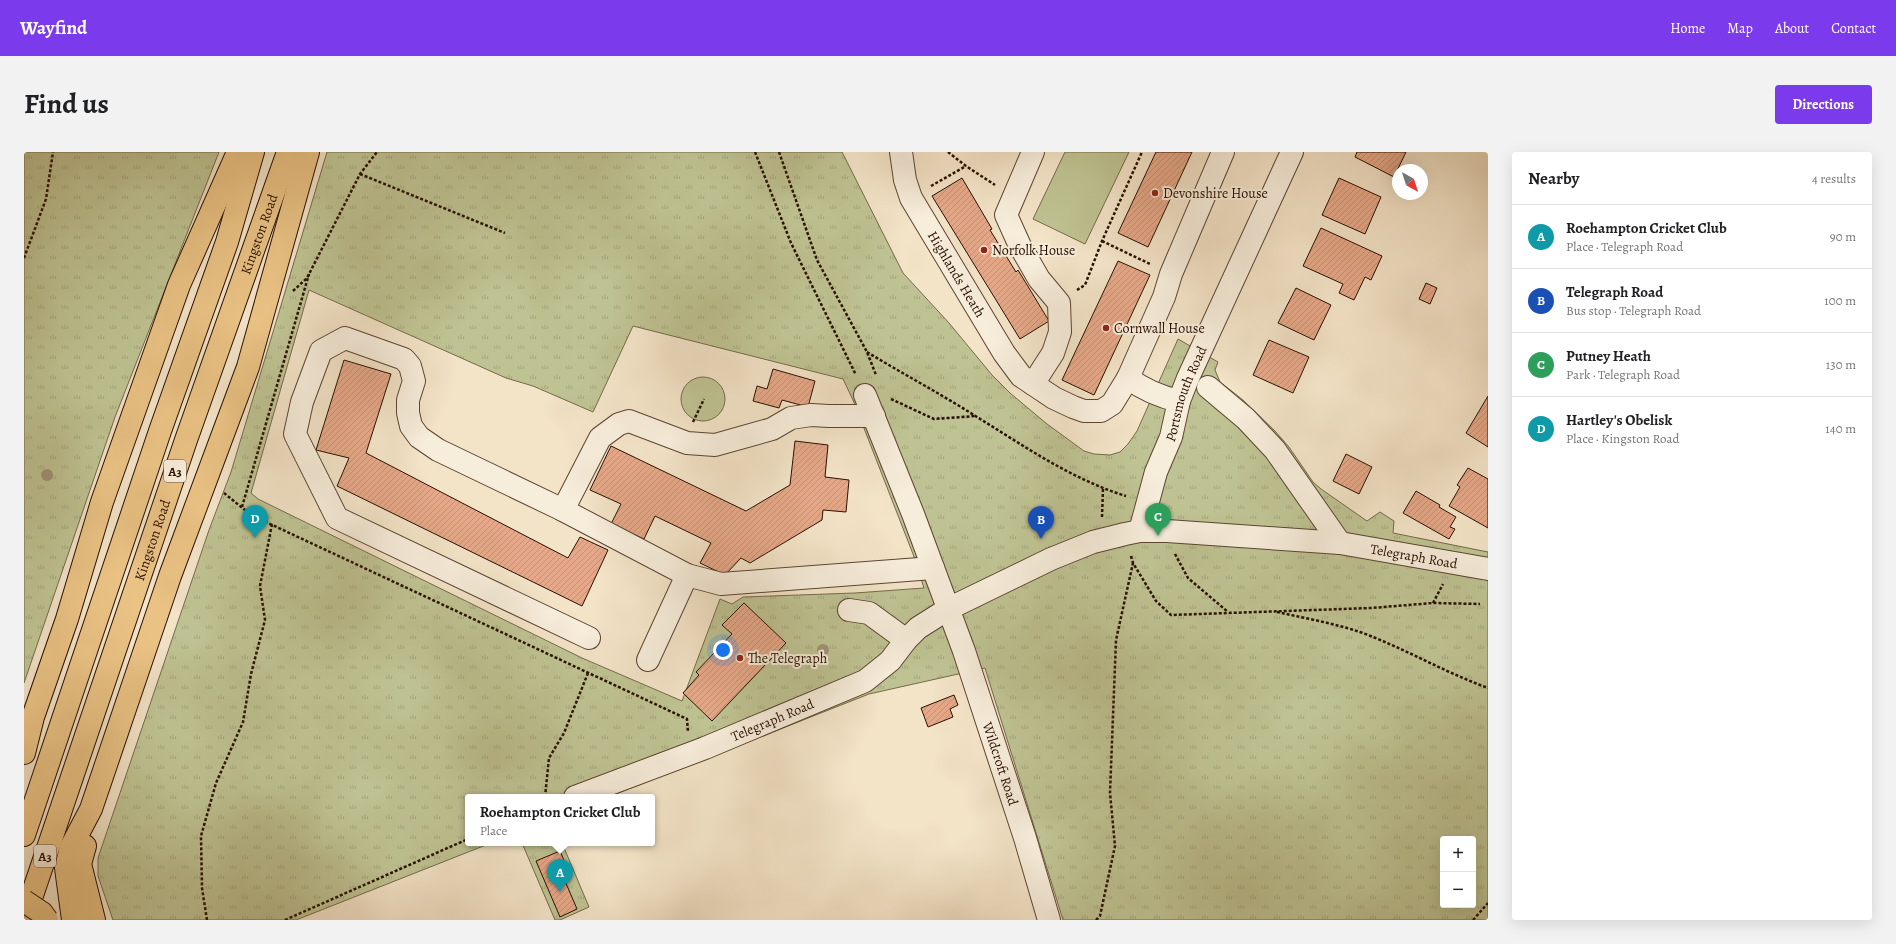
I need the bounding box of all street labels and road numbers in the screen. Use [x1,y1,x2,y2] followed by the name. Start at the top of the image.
[236,191,283,277] street label: Kingston Road
[923,228,990,322] street label: Highlands Heath
[1161,343,1212,445] street label: Portsmouth Road
[164,460,186,482] road number: A3
[130,497,175,583] street label: Kingston Road
[1369,540,1460,574] street label: Telegraph Road
[728,694,817,746] street label: Telegraph Road
[977,719,1023,808] street label: Wildcroft Road
[34,845,56,867] road number: A3

